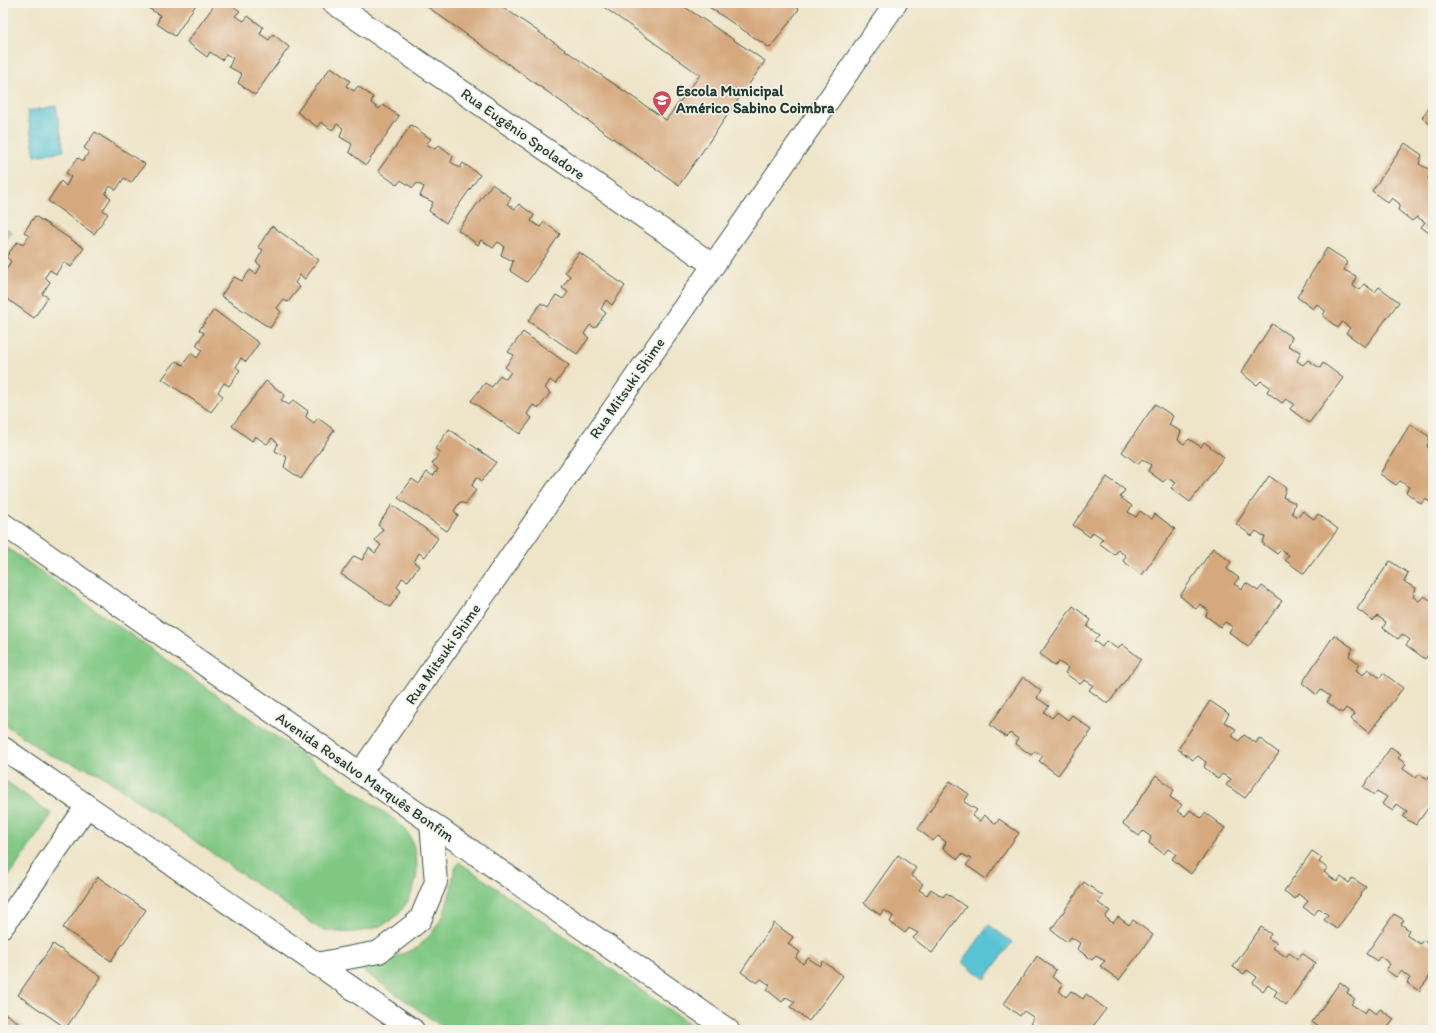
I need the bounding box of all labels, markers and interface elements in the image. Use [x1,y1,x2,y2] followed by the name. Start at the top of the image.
[675,82,835,117] place label: Escola Municipal Américo Sabino Coimbra
[458,84,588,184] street label: Rua Eugênio Spoladore
[651,89,673,117] school or university icon: Escola Municipal Américo Sabino Coimbra
[585,334,669,442] street label: Rua Mitsuki Shime
[401,600,485,708] street label: Rua Mitsuki Shime
[272,708,458,846] street label: Avenida Rosalvo Marquês Bonfim

